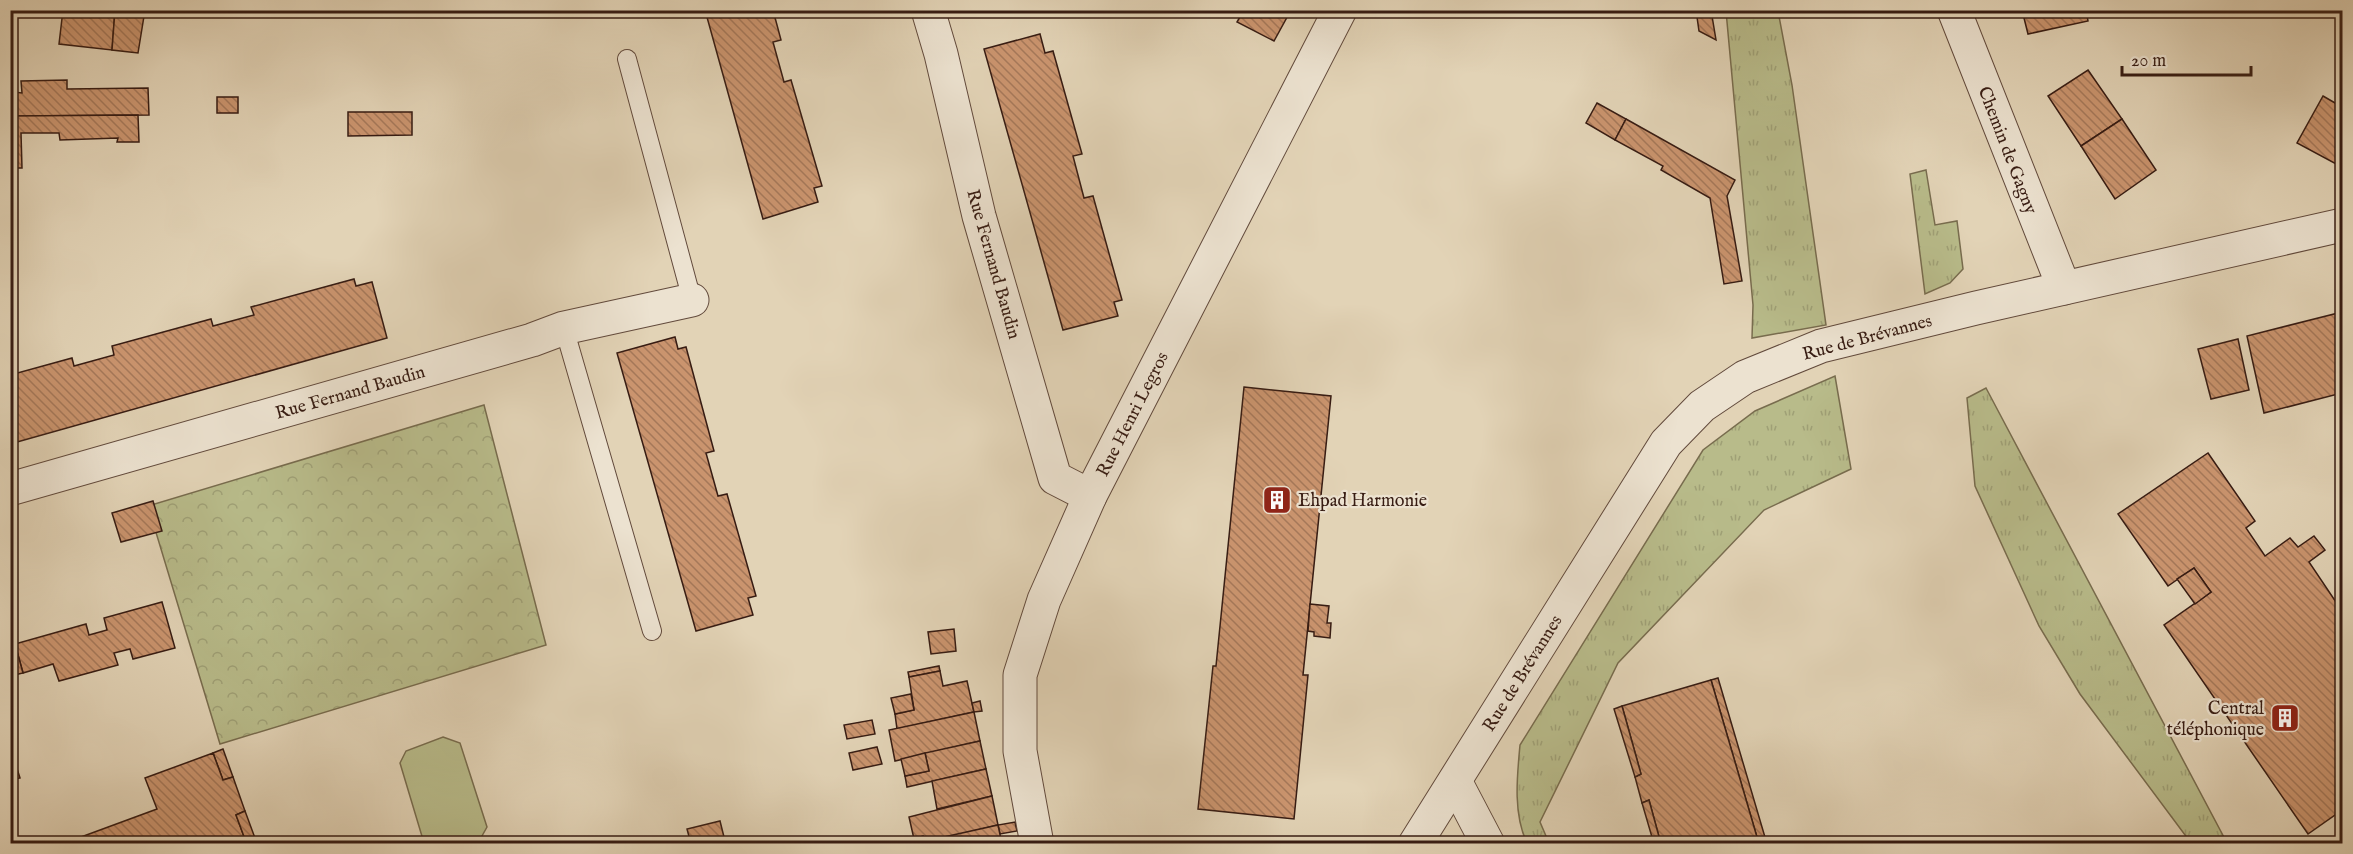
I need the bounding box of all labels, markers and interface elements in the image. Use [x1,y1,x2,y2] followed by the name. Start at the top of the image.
[2122,39,2251,77] scale bar
[2131,50,2166,73] text: 20 m
[1972,83,2042,218] street label: Chemin de Gagny
[960,187,1025,342] street label: Rue Fernand Baudin
[1800,310,1935,367] street label: Rue de Brévannes
[1092,348,1175,481] street label: Rue Henri Legros
[273,361,428,426] street label: Rue Fernand Baudin
[1261,484,1293,516] building icon: Ehpad Harmonie
[1298,490,1427,513] place label: Ehpad Harmonie
[1478,611,1568,736] street label: Rue de Brévannes
[2167,698,2264,742] place label: Central téléphonique
[2269,702,2301,734] building icon: Central téléphonique

